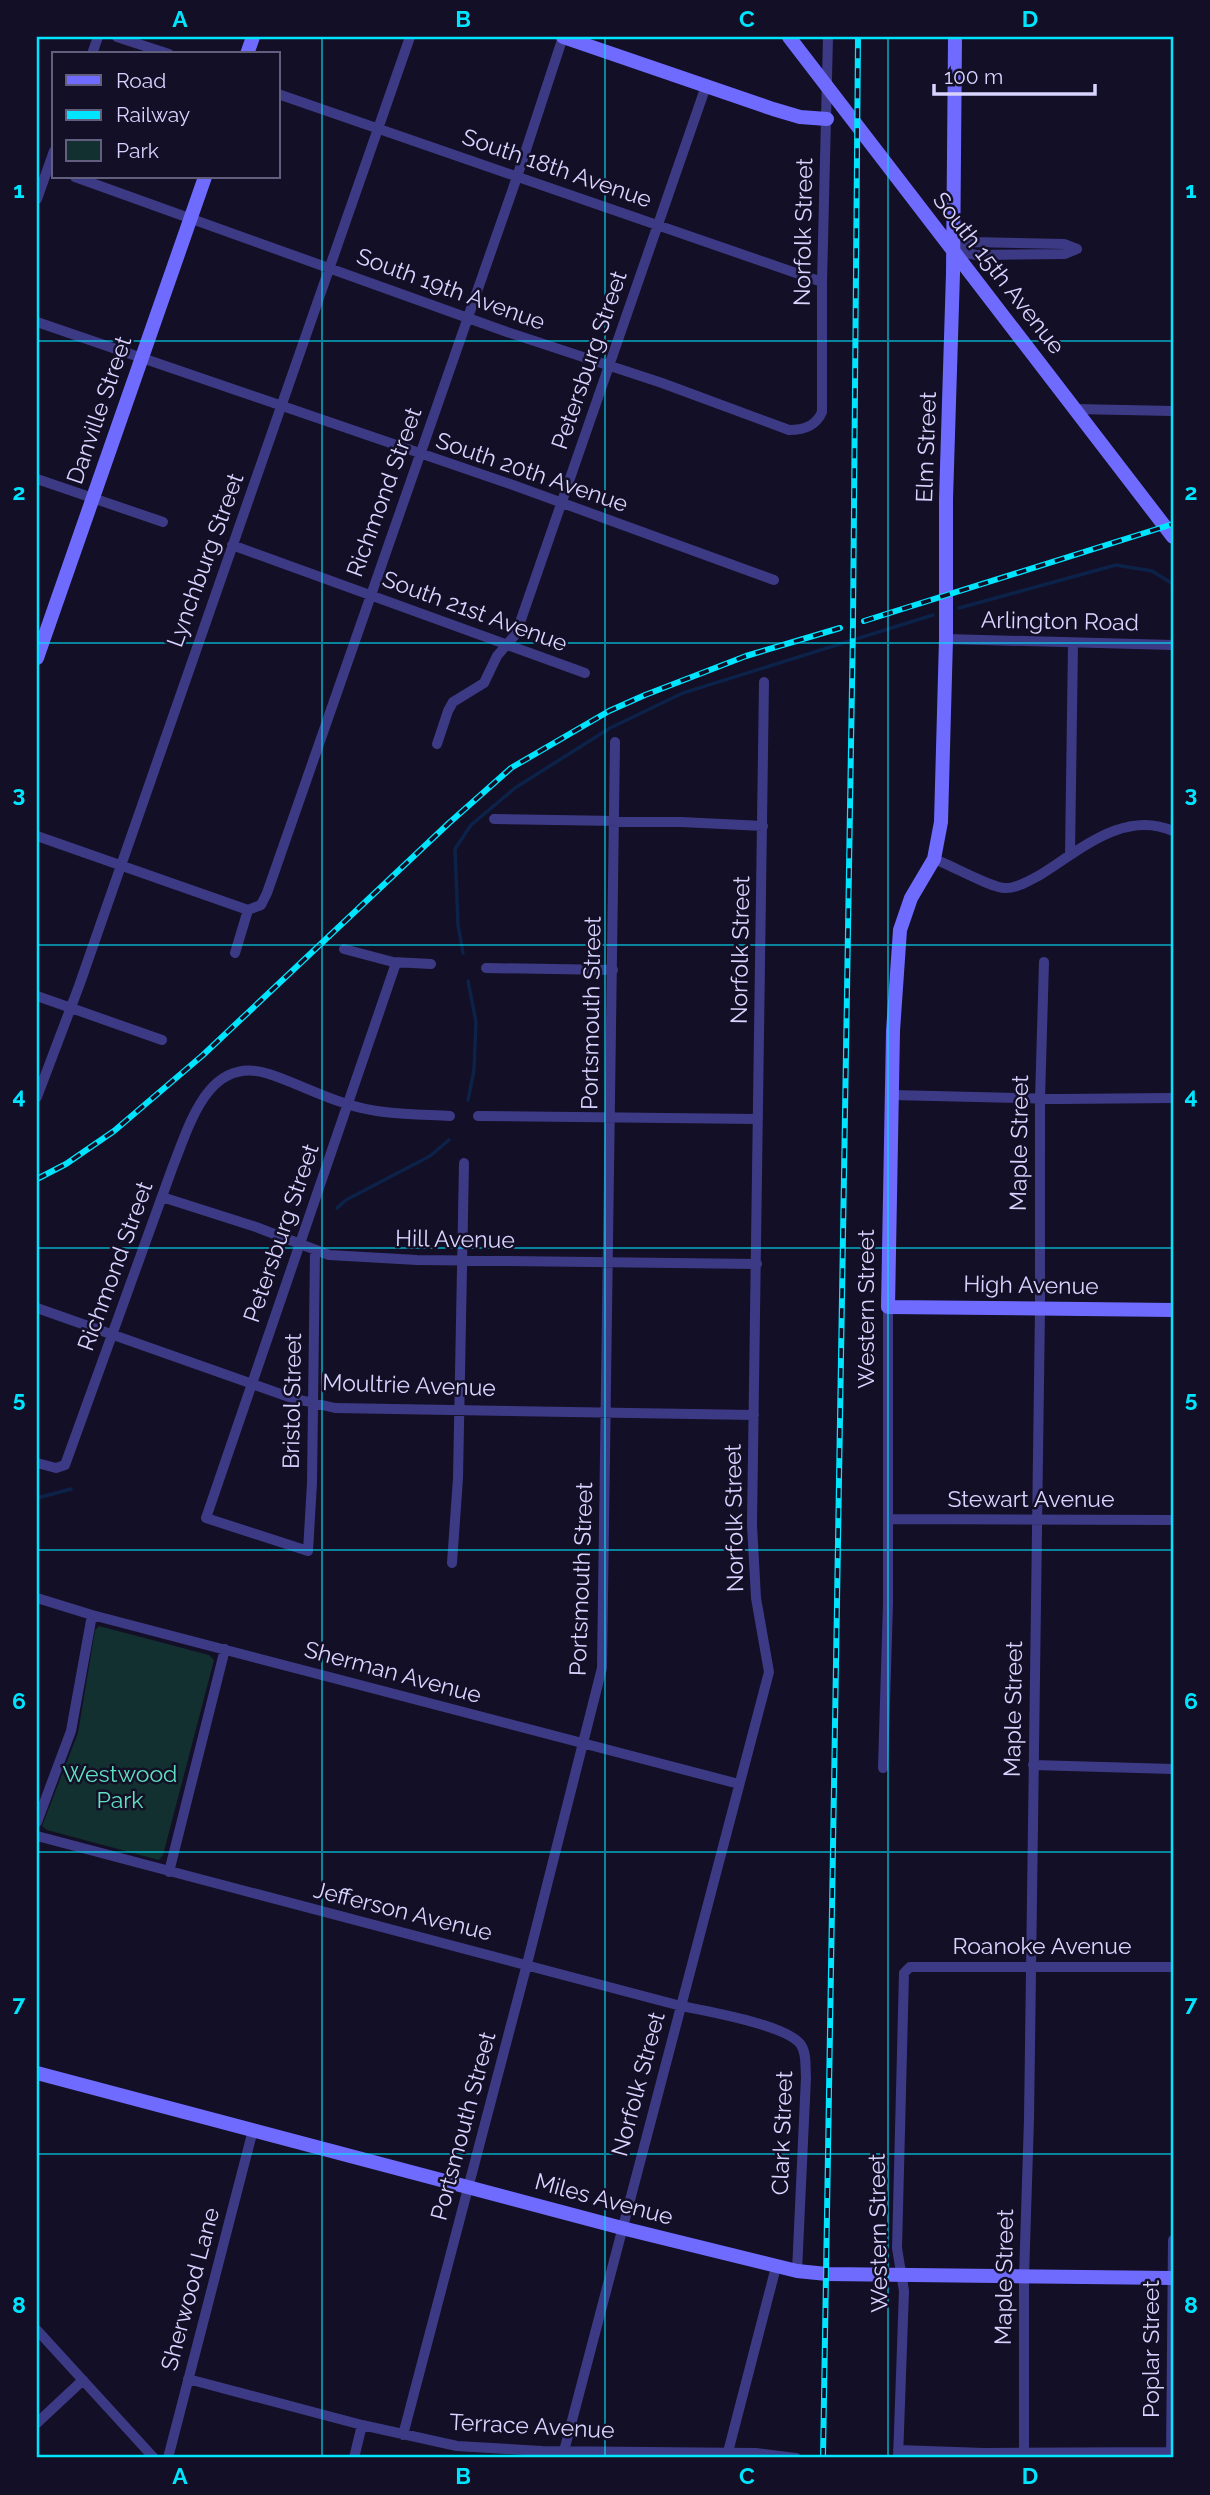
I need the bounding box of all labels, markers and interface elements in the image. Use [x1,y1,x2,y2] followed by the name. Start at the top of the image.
[172,5,188,32] text: A
[455,5,471,32] text: B
[739,5,755,32] text: C
[1022,5,1038,32] text: D
[52,52,280,178] legend
[934,52,1094,96] scale bar
[944,64,1003,89] text: 100 m
[116,68,166,93] text: Road
[116,102,190,127] text: Railway
[459,122,656,213] street label: South 18th Avenue
[116,138,159,163] text: Park
[788,157,817,306] street label: Norfolk Street
[13,176,25,203] text: 1
[1185,176,1197,203] text: 1
[928,187,1071,359] street label: South 15th Avenue
[353,242,549,335] street label: South 19th Avenue
[545,267,632,453] street label: Petersburg Street
[61,332,137,487] street label: Danville Street
[910,391,941,503] street label: Elm Street
[340,403,427,580] street label: Richmond Street
[433,426,632,517] street label: South 20th Avenue
[161,469,249,650] street label: Lynchburg Street
[13,478,25,505] text: 2
[1185,478,1197,505] text: 2
[379,565,571,657] street label: South 21st Avenue
[981,606,1139,635] street label: Arlington Road
[13,780,25,807] text: 3
[1185,780,1197,807] text: 3
[725,875,754,1024] street label: Norfolk Street
[575,916,606,1110] street label: Portsmouth Street
[1004,1074,1033,1211] street label: Maple Street
[12,1082,26,1109] text: 4
[1184,1082,1198,1109] text: 4
[237,1140,324,1326] street label: Petersburg Street
[71,1177,158,1354] street label: Richmond Street
[395,1224,515,1253] street label: Hill Avenue
[852,1229,879,1389] street label: Western Street
[963,1270,1099,1299] street label: High Avenue
[277,1333,306,1469] street label: Bristol Street
[322,1368,496,1401] street label: Moultrie Avenue
[13,1385,26,1412] text: 5
[1185,1385,1198,1412] text: 5
[719,1443,748,1592] street label: Norfolk Street
[564,1481,597,1676] street label: Portsmouth Street
[947,1485,1115,1512] street label: Stewart Avenue
[302,1635,484,1708] street label: Sherman Avenue
[998,1640,1027,1777] street label: Maple Street
[12,1687,26,1714] text: 6
[1184,1687,1198,1714] text: 6
[63,1760,177,1813] park label: Westwood Park
[311,1875,495,1946] street label: Jefferson Avenue
[953,1932,1131,1959] street label: Roanoke Avenue
[13,1989,26,2016] text: 7
[1185,1989,1198,2016] text: 7
[605,2008,670,2159] street label: Norfolk Street
[424,2028,501,2223] street label: Portsmouth Street
[766,2070,797,2196] street label: Clark Street
[863,2153,892,2313] street label: Western Street
[532,2167,676,2230] street label: Miles Avenue
[155,2204,224,2373] street label: Sherwood Lane
[989,2208,1018,2345] street label: Maple Street
[1137,2280,1164,2418] street label: Poplar Street
[12,2291,26,2318] text: 8
[1184,2291,1198,2318] text: 8
[449,2408,615,2443] street label: Terrace Avenue
[172,2462,188,2489] text: A
[455,2462,471,2489] text: B
[739,2462,755,2489] text: C
[1022,2462,1038,2489] text: D

